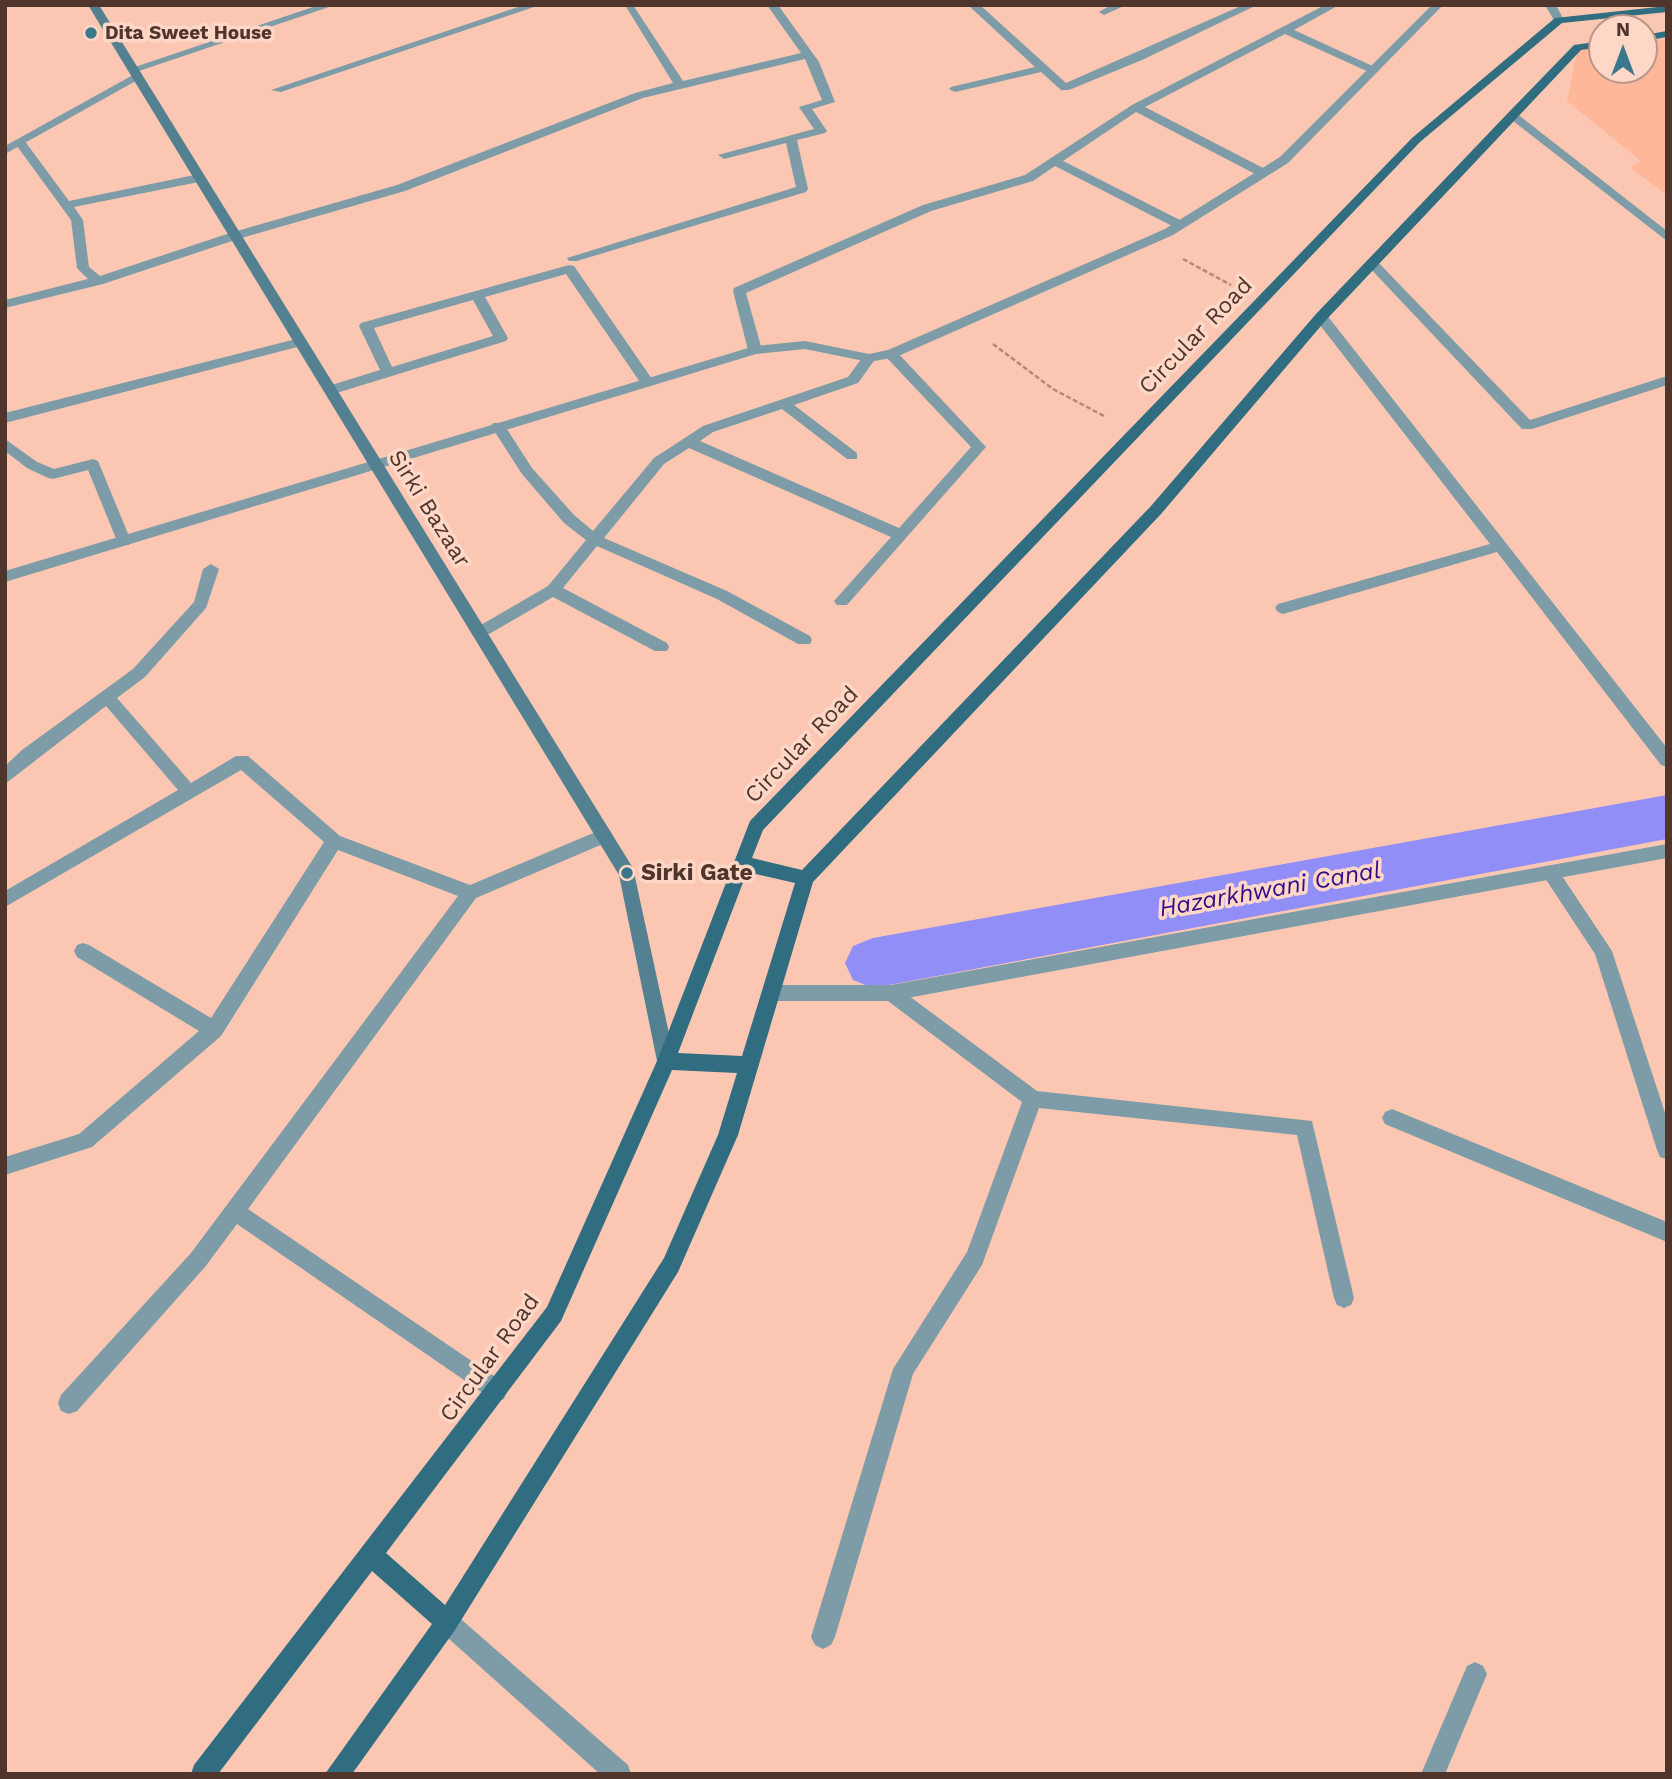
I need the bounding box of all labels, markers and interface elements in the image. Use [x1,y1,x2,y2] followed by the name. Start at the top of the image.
[1588,14,1658,84] north arrow
[1616,18,1630,41] text: N
[105,22,272,44] place label: Dita Sweet House
[83,25,99,41] marker: Dita Sweet House
[1133,272,1259,400] street label: Circular Road
[382,445,476,573] street label: Sirki Bazaar
[739,681,865,809] street label: Circular Road
[1157,856,1383,924] water label: Hazarkhwani Canal
[641,859,753,887] place label: Sirki Gate
[619,865,635,881] marker: Sirki Gate
[434,1289,546,1427] street label: Circular Road

